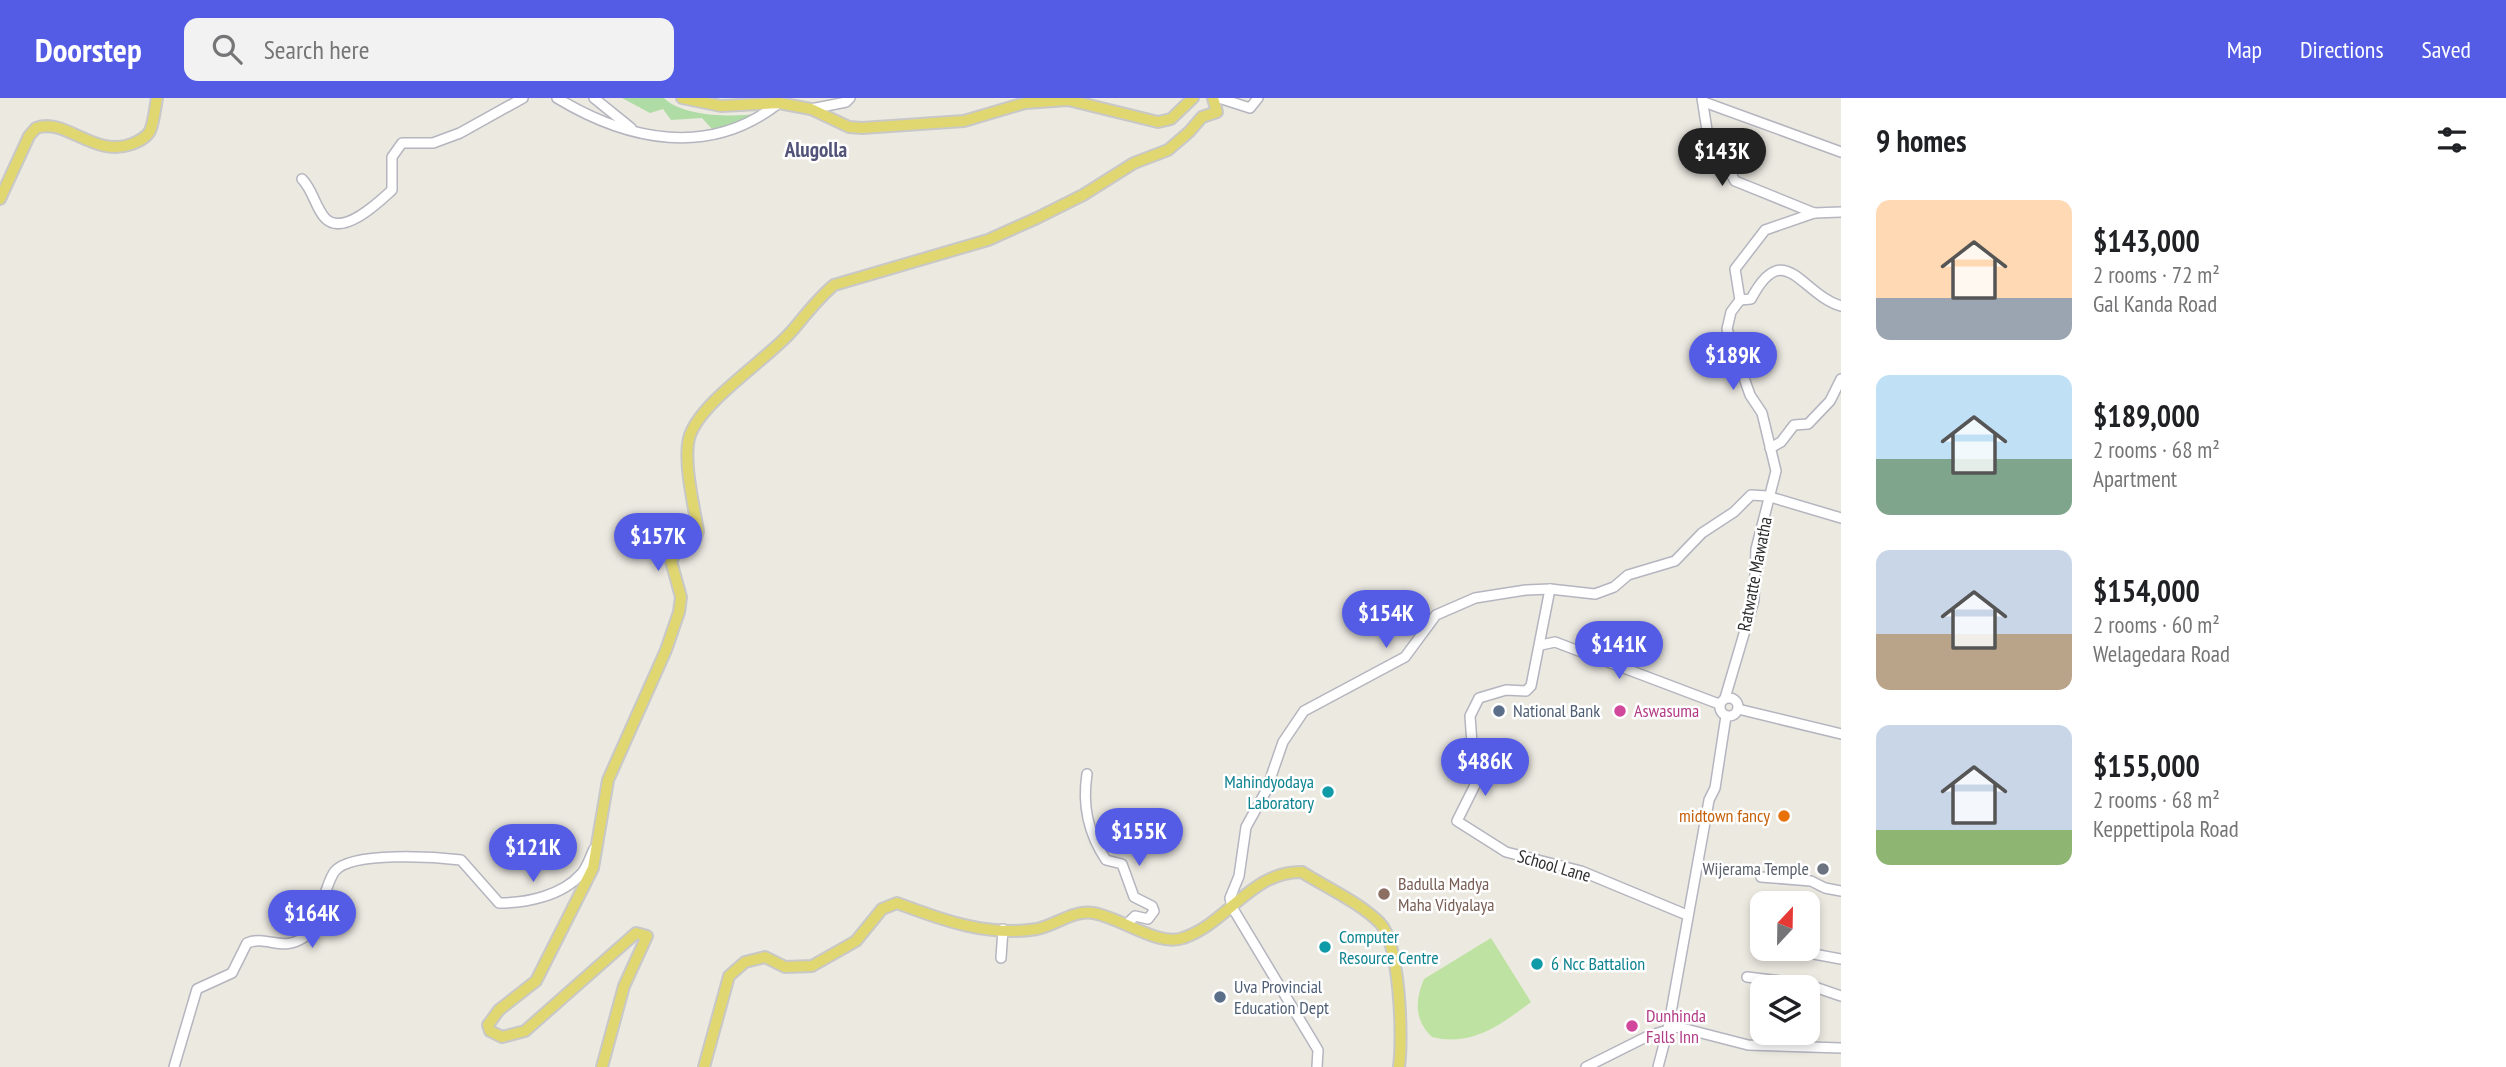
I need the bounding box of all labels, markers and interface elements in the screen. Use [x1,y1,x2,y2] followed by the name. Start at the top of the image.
[184,18,674,81] search box
[35,28,142,71] text: Doorstep
[208,30,246,68] icon: search
[264,33,369,66] text: Search here
[2227,34,2262,65] text: Map
[2300,34,2384,65] text: Directions
[2422,34,2471,65] text: Saved
[1876,121,1967,160] text: 9 homes
[2433,121,2471,159] icon: filters
[1673,129,1771,188] pin: $143K
[784,136,848,163] district label: Alugolla
[1694,136,1750,165] text: $143K
[2093,221,2200,260] text: $143,000
[1932,228,2016,312] icon: home
[2093,260,2220,289] text: 2 rooms · 72 m²
[2093,289,2217,318] text: Gal Kanda Road
[1684,332,1782,392] pin: $189K
[1705,340,1761,369] text: $189K
[2093,396,2200,435] text: $189,000
[1932,403,2016,487] icon: home
[2093,435,2220,464] text: 2 rooms · 68 m²
[2093,464,2177,493] text: Apartment
[609,514,707,573] pin: $157K
[1732,515,1777,633] street label: Ratwatte Mawatha
[630,521,686,550] text: $157K
[2093,571,2200,610] text: $154,000
[1932,578,2016,662] icon: home
[1337,590,1435,650] pin: $154K
[1358,598,1414,627] text: $154K
[2093,610,2220,639] text: 2 rooms · 60 m²
[1570,622,1668,681] pin: $141K
[1591,629,1647,658] text: $141K
[2093,639,2230,668] text: Welagedara Road
[1513,699,1600,722] place label: National Bank
[1634,699,1699,722] place label: Aswasuma
[1491,703,1507,719] marker: National Bank
[1612,703,1628,719] marker: Aswasuma
[1436,738,1534,798] pin: $486K
[1457,746,1513,775] text: $486K
[2093,746,2200,785] text: $155,000
[1932,753,2016,837] icon: home
[1224,770,1314,814] place label: Mahindyodaya Laboratory
[1320,784,1336,800] marker: Mahindyodaya Laboratory
[2093,785,2220,814] text: 2 rooms · 68 m²
[1679,804,1770,827] place label: midtown fancy
[1090,808,1188,868] pin: $155K
[1776,808,1792,824] marker: midtown fancy
[2093,814,2239,843] text: Keppettipola Road
[1111,816,1167,845] text: $155K
[484,824,582,884] pin: $121K
[505,832,561,861] text: $121K
[1515,844,1594,887] street label: School Lane
[1702,857,1809,880] place label: Wijerama Temple
[1815,861,1831,877] marker: Wijerama Temple
[1398,872,1495,916] place label: Badulla Madya Maha Vidyalaya
[1376,886,1392,902] marker: Badulla Madya Maha Vidyalaya
[263,890,361,950] pin: $164K
[1750,891,1820,961] north arrow
[1750,891,1820,1045] map controls
[284,898,340,927] text: $164K
[1339,925,1439,969] place label: Computer Resource Centre
[1317,939,1333,955] marker: Computer Resource Centre
[1551,952,1645,975] place label: 6 Ncc Battalion
[1529,956,1545,972] marker: 6 Ncc Battalion
[1234,975,1329,1019] place label: Uva Provincial Education Dept
[1750,975,1820,1045] button: layers
[1212,989,1228,1005] marker: Uva Provincial Education Dept
[1646,1004,1706,1048] place label: Dunhinda Falls Inn
[1624,1018,1640,1034] marker: Dunhinda Falls Inn

